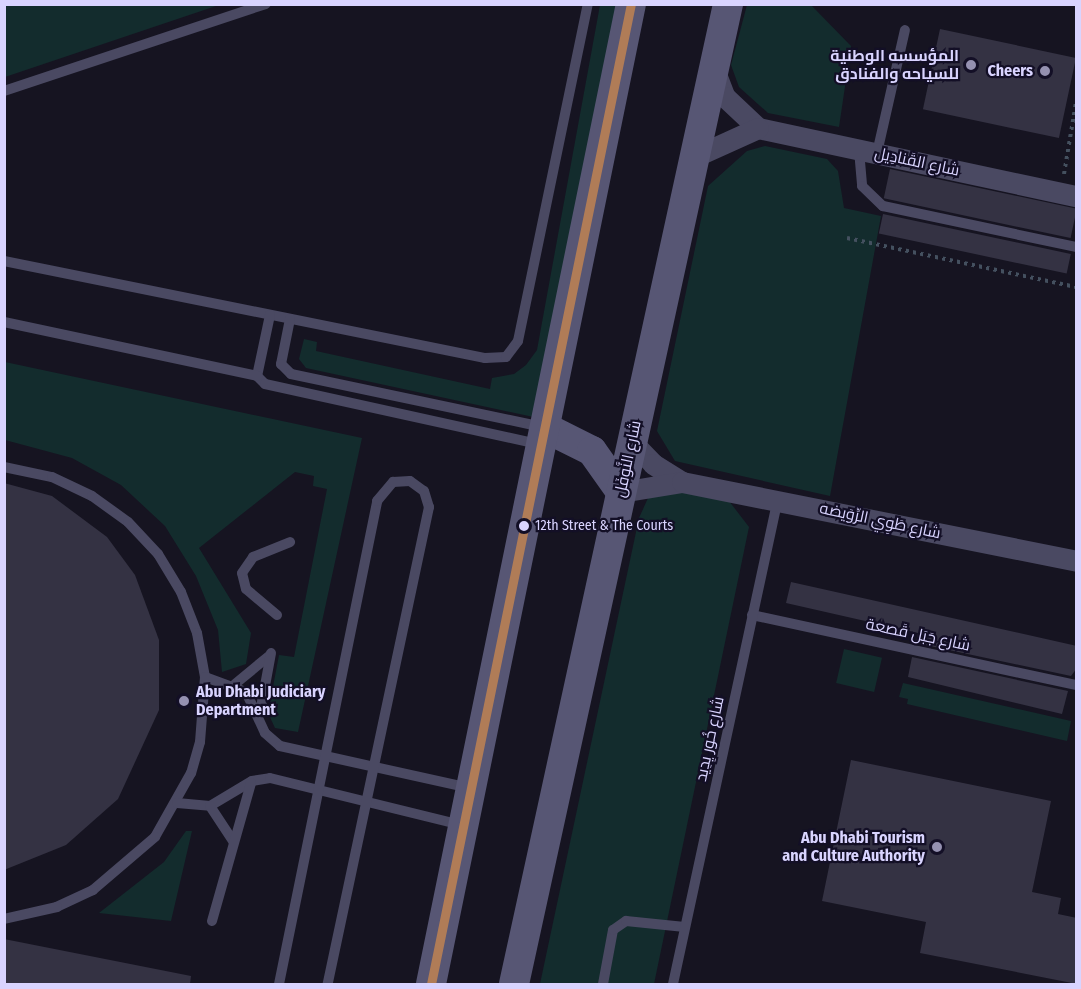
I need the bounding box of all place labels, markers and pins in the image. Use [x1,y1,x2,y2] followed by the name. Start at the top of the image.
[830,46,959,84] place label: المؤسسه الوطنية للسياحه والفنادق
[964,58,978,72] marker: المؤسسه الوطنية للسياحه والفنادق
[987,61,1033,81] place label: Cheers
[1038,64,1052,78] marker: Cheers
[535,518,673,534] place label: 12th Street & The Courts
[518,520,530,532] marker: 12th Street & The Courts
[196,682,325,720] place label: Abu Dhabi Judiciary Department
[177,694,191,708] marker: Abu Dhabi Judiciary Department
[782,828,925,866] place label: Abu Dhabi Tourism and Culture Authority
[930,840,944,854] marker: Abu Dhabi Tourism and Culture Authority

